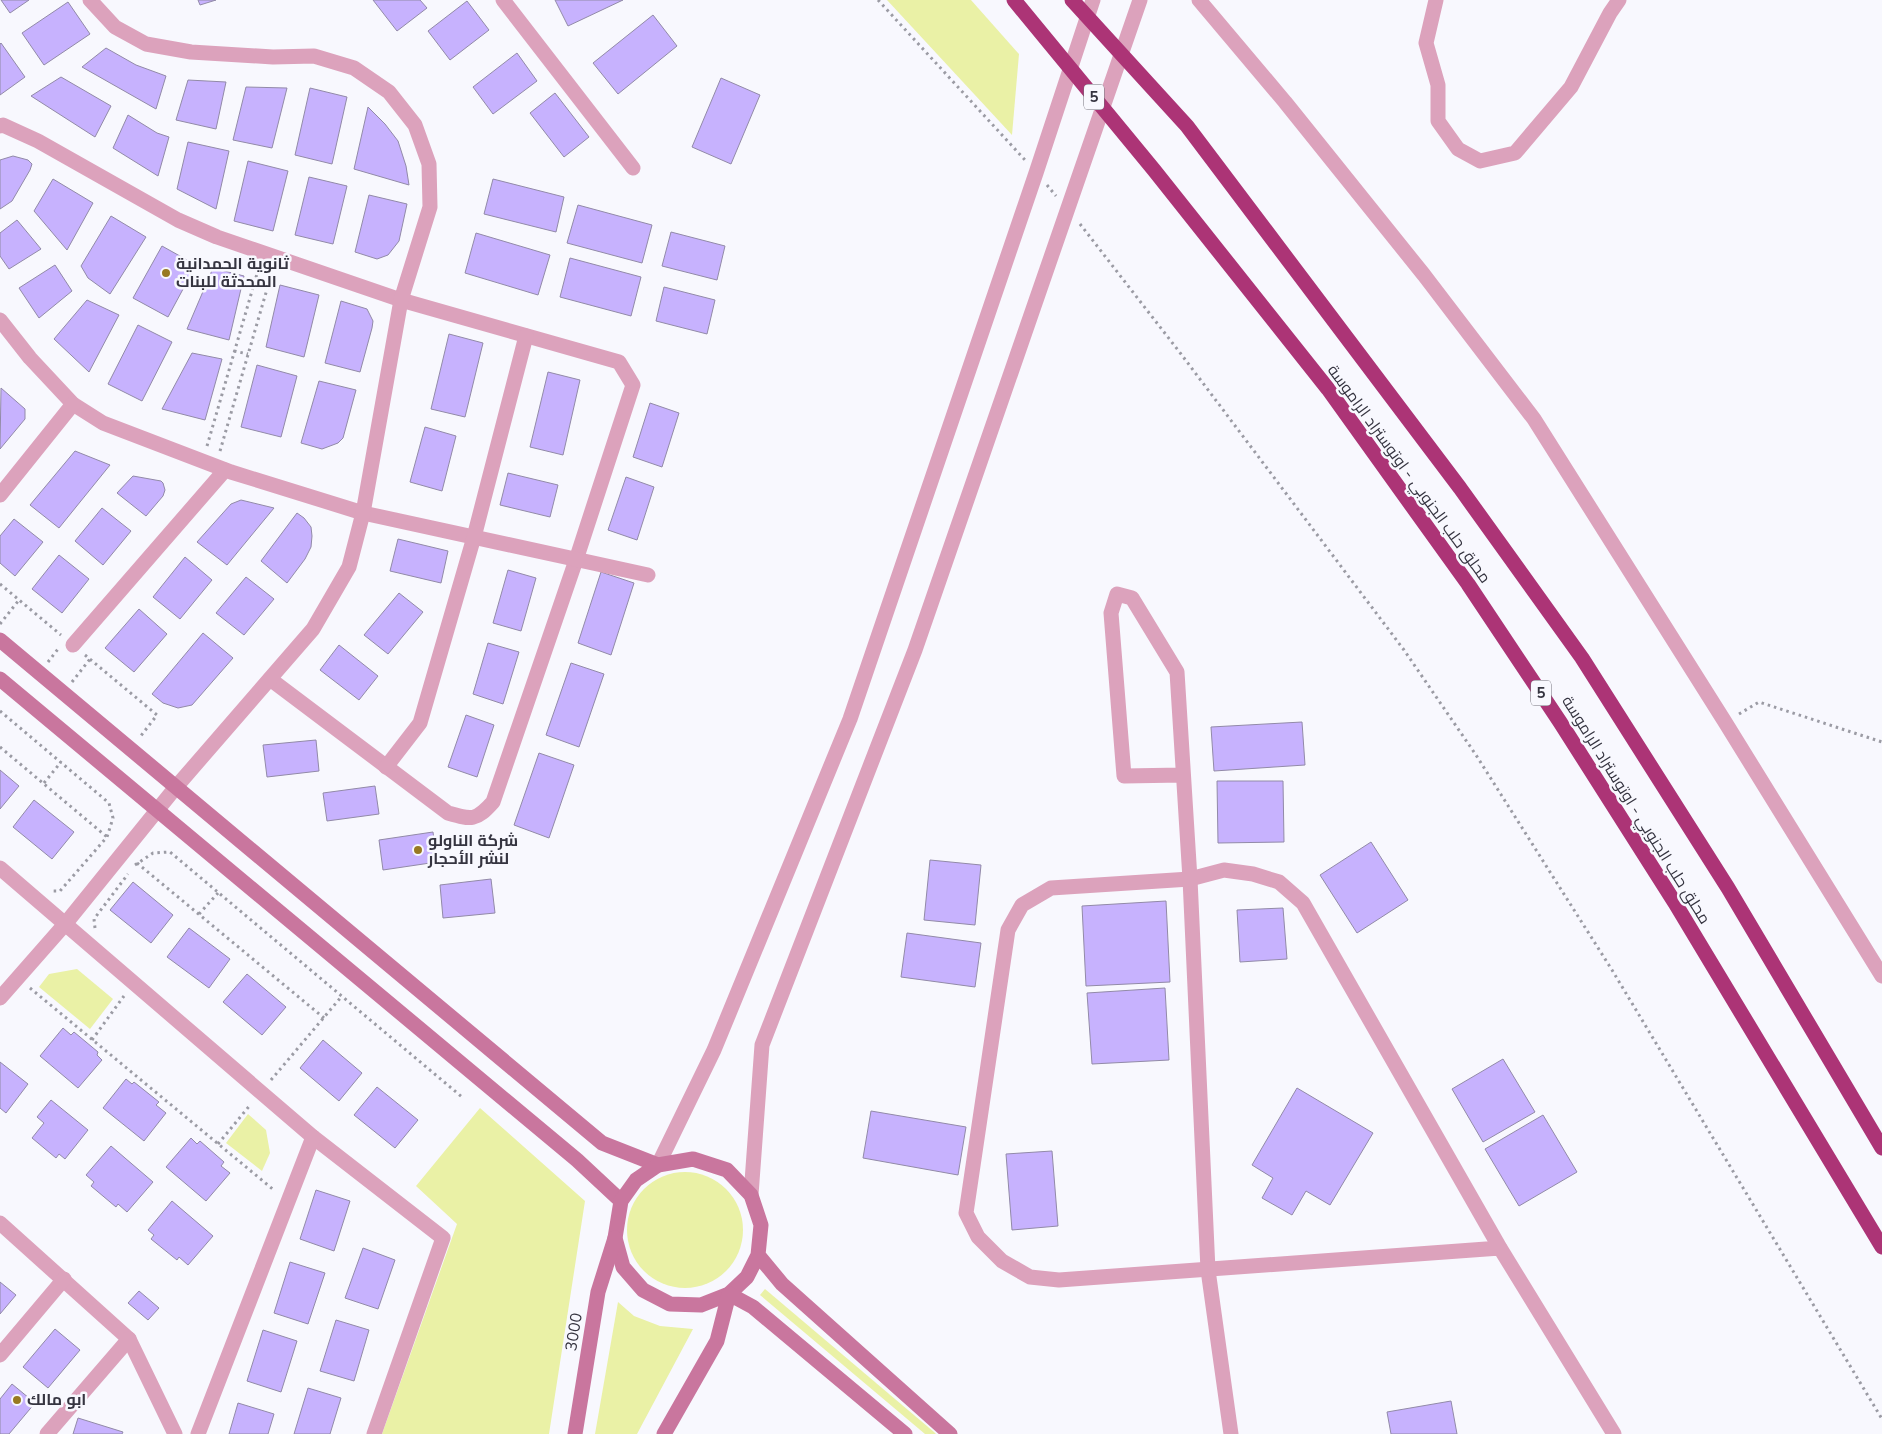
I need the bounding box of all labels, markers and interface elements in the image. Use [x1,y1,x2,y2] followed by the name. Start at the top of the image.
[1084,84,1104,110] road number: 5
[176,253,290,293] place label: ثانوية الحمدانية المحدثة للبنات
[160,267,172,279] marker: ثانوية الحمدانية المحدثة للبنات
[1321,360,1496,589] street label: محلق حلب الجنوبي - اوتوستراد الراموسة
[1531,680,1551,706] road number: 5
[1555,692,1716,929] street label: محلق حلب الجنوبي - اوتوستراد الراموسة
[427,830,518,870] place label: شركة الناولو لنشر الأحجار
[412,844,424,856] marker: شركة الناولو لنشر الأحجار
[560,1311,588,1353] street label: 3000
[27,1389,86,1411] place label: ابو مالك
[11,1394,23,1406] marker: ابو مالك

